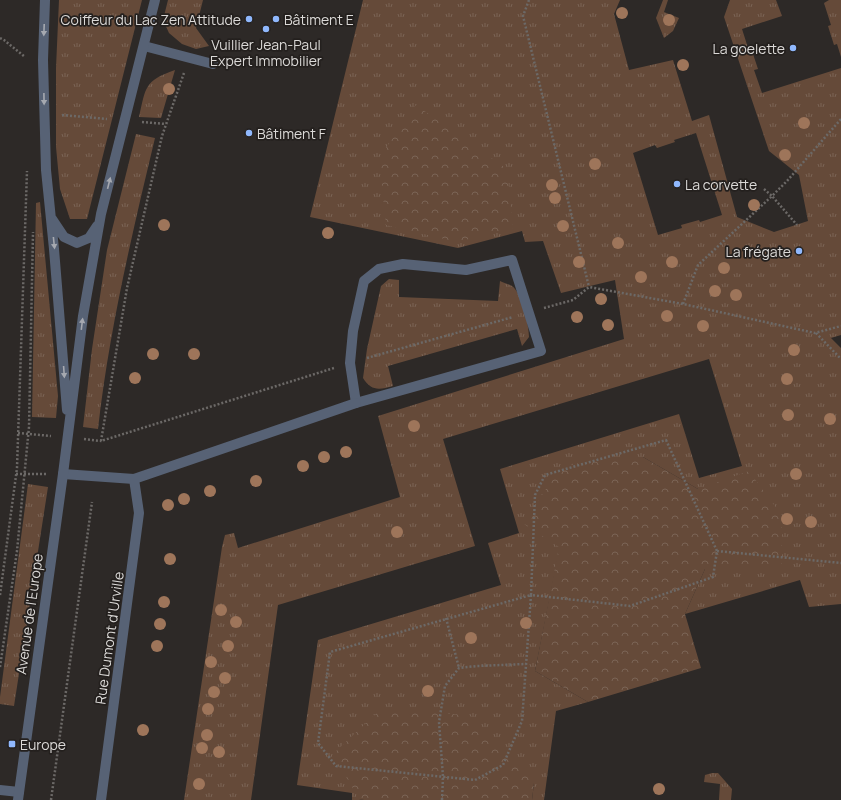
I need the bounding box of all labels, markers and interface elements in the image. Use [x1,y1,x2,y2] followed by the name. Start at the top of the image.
[61,10,241,29] place label: Coiffeur du Lac Zen Attitude
[284,10,354,29] place label: Bâtiment E
[244,14,254,24] marker: Coiffeur du Lac Zen Attitude
[271,14,281,24] marker: Bâtiment E
[41,24,47,37] one-way arrow
[261,24,271,34] marker: Vuillier Jean-Paul Expert Immobilier
[210,35,322,70] place label: Vuillier Jean-Paul Expert Immobilier
[713,39,785,58] place label: La goelette
[788,43,798,53] marker: La goelette
[41,93,47,106] one-way arrow
[257,124,326,143] place label: Bâtiment F
[244,128,254,138] marker: Bâtiment F
[685,175,757,194] place label: La corvette
[106,177,112,189] one-way arrow
[672,179,682,189] marker: La corvette
[50,236,57,249] one-way arrow
[726,242,791,261] place label: La frégate
[794,246,804,256] marker: La frégate
[79,318,85,330] one-way arrow
[60,366,67,378] one-way arrow
[11,552,47,676] street label: Avenue de l'Europe
[90,570,128,706] street label: Rue Dumont d'Urville
[20,735,66,754] place label: Europe
[7,739,17,749] marker: Europe

